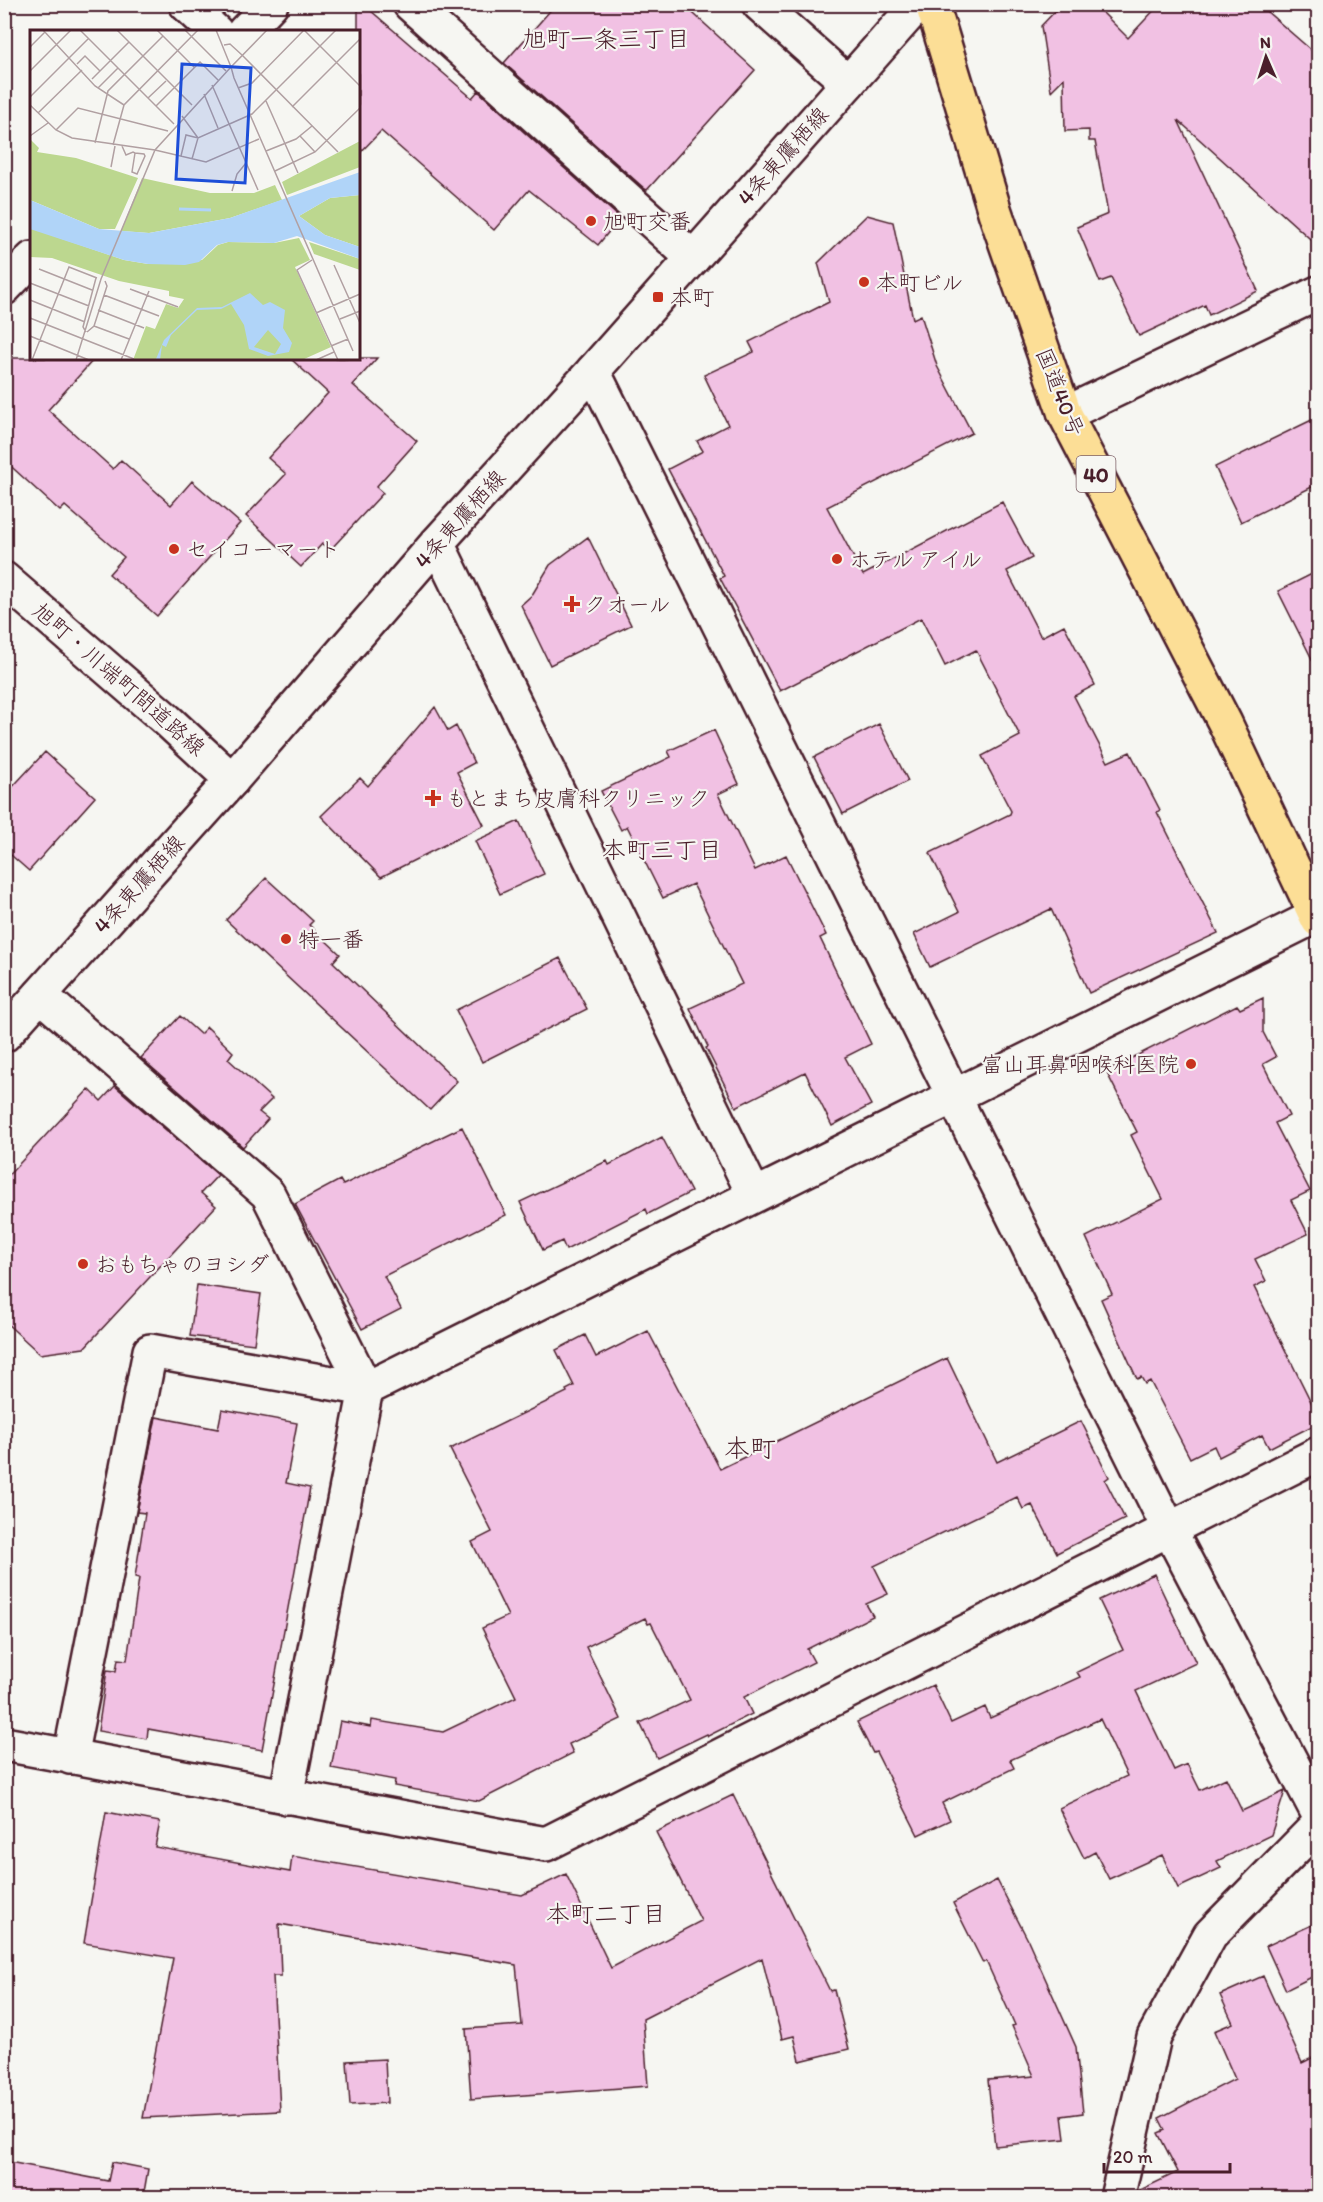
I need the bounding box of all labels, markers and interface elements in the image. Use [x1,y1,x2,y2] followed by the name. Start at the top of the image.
[522,24,690,53] district label: 旭町一条三丁目
[1236,27,1296,87] north arrow
[30,30,360,360] inset map
[1259,33,1271,52] text: N
[732,101,834,211] street label: 4条東鷹栖線
[603,208,691,235] place label: 旭町交番
[584,214,598,228] marker: 旭町交番
[876,269,964,296] place label: 本町ビル
[857,275,871,289] marker: 本町ビル
[670,284,714,311] place label: 本町
[651,290,665,304] marker: 本町
[1030,344,1090,440] street label: 国道40号
[1076,456,1116,492] road number: 40
[409,464,511,574] street label: 4条東鷹栖線
[186,536,340,563] place label: セイコーマート
[167,542,181,556] marker: セイコーマート
[849,546,982,573] place label: ホテル アイル
[830,552,844,566] marker: ホテル アイル
[584,591,671,618] place label: クオール
[27,597,211,761] street label: 旭町・川端町間道路線
[565,597,579,611] marker: クオール
[446,785,710,812] place label: もとまち皮膚科クリニック
[424,789,442,807] marker: もとまち皮膚科クリニック
[88,829,190,939] street label: 4条東鷹栖線
[602,835,722,864] district label: 本町三丁目
[298,926,364,953] place label: 特一番
[279,932,293,946] marker: 特一番
[981,1051,1179,1078] place label: 富山耳鼻咽喉科医院
[1184,1057,1198,1071] marker: 富山耳鼻咽喉科医院
[95,1251,269,1278] place label: おもちゃのヨシダ
[76,1257,90,1271] marker: おもちゃのヨシダ
[724,1432,776,1464] district label: 本町
[546,1899,666,1928] district label: 本町二丁目
[1104,2136,1230,2174] scale bar
[1113,2146,1153,2168] text: 20 m

